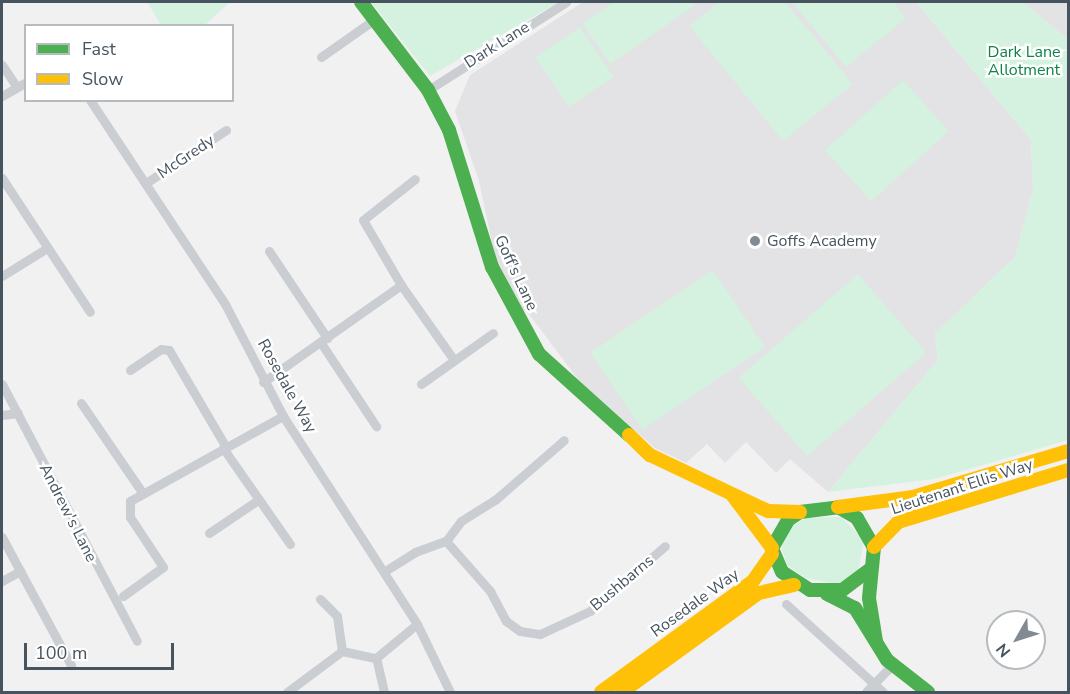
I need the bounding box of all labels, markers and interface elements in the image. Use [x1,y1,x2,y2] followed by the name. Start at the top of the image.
[461,18,533,72] street label: Dark Lane
[24,24,234,102] legend
[82,37,116,61] text: Fast
[988,42,1060,80] park label: Dark Lane Allotment
[82,67,123,91] text: Slow
[154,131,218,183] street label: McGredy
[767,231,877,251] place label: Goffs Academy
[490,232,542,314] street label: Goff's Lane
[748,234,762,248] marker: Goffs Academy
[253,336,321,436] street label: Rosedale Way
[889,455,1035,519] street label: Lieutenant Ellis Way
[35,461,101,565] street label: Andrew's Lane
[586,551,658,615] street label: Bushbarns
[647,565,743,641] street label: Rosedale Way
[986,610,1046,670] north arrow
[27,631,177,669] scale bar
[991,638,1016,662] text: N
[35,641,87,665] text: 100 m

